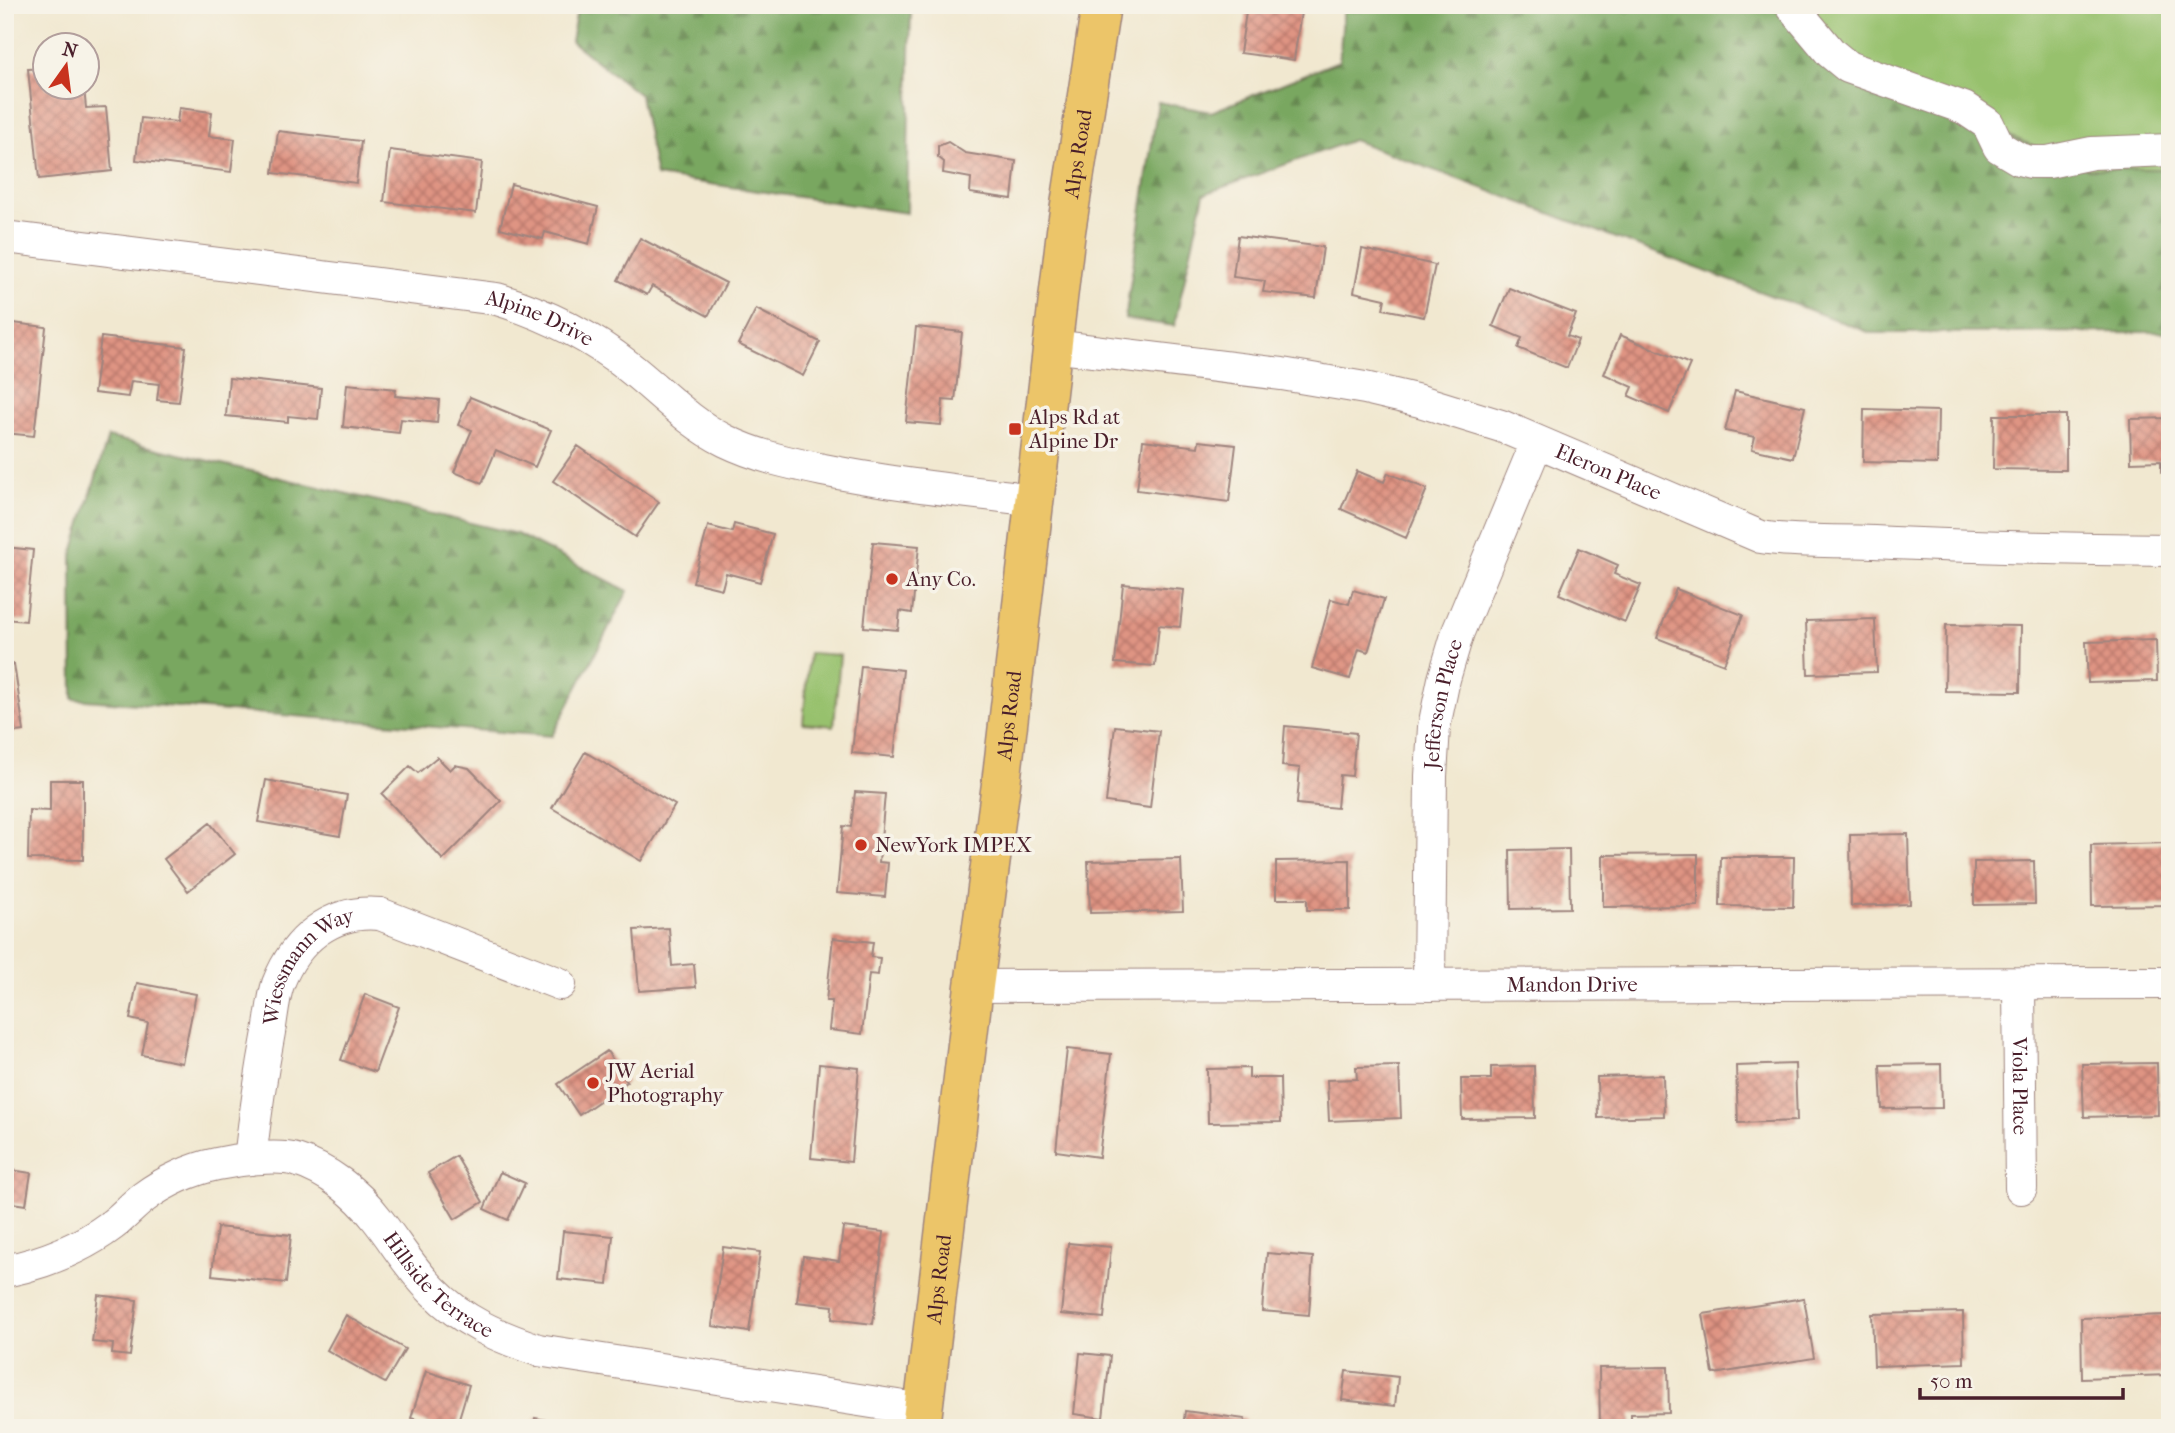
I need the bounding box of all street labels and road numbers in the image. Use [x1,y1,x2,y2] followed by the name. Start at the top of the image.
[1059,107,1097,201] street label: Alps Road
[483,286,598,351] street label: Alpine Drive
[1552,439,1665,505] street label: Eleron Place
[1419,636,1467,772] street label: Jefferson Place
[992,669,1026,762] street label: Alps Road
[258,903,357,1027] street label: Wiessmann Way
[1506,972,1638,997] street label: Mandon Drive
[2008,1036,2032,1135] street label: Viola Place
[378,1227,497,1343] street label: Hillside Terrace
[921,1232,956,1326] street label: Alps Road

